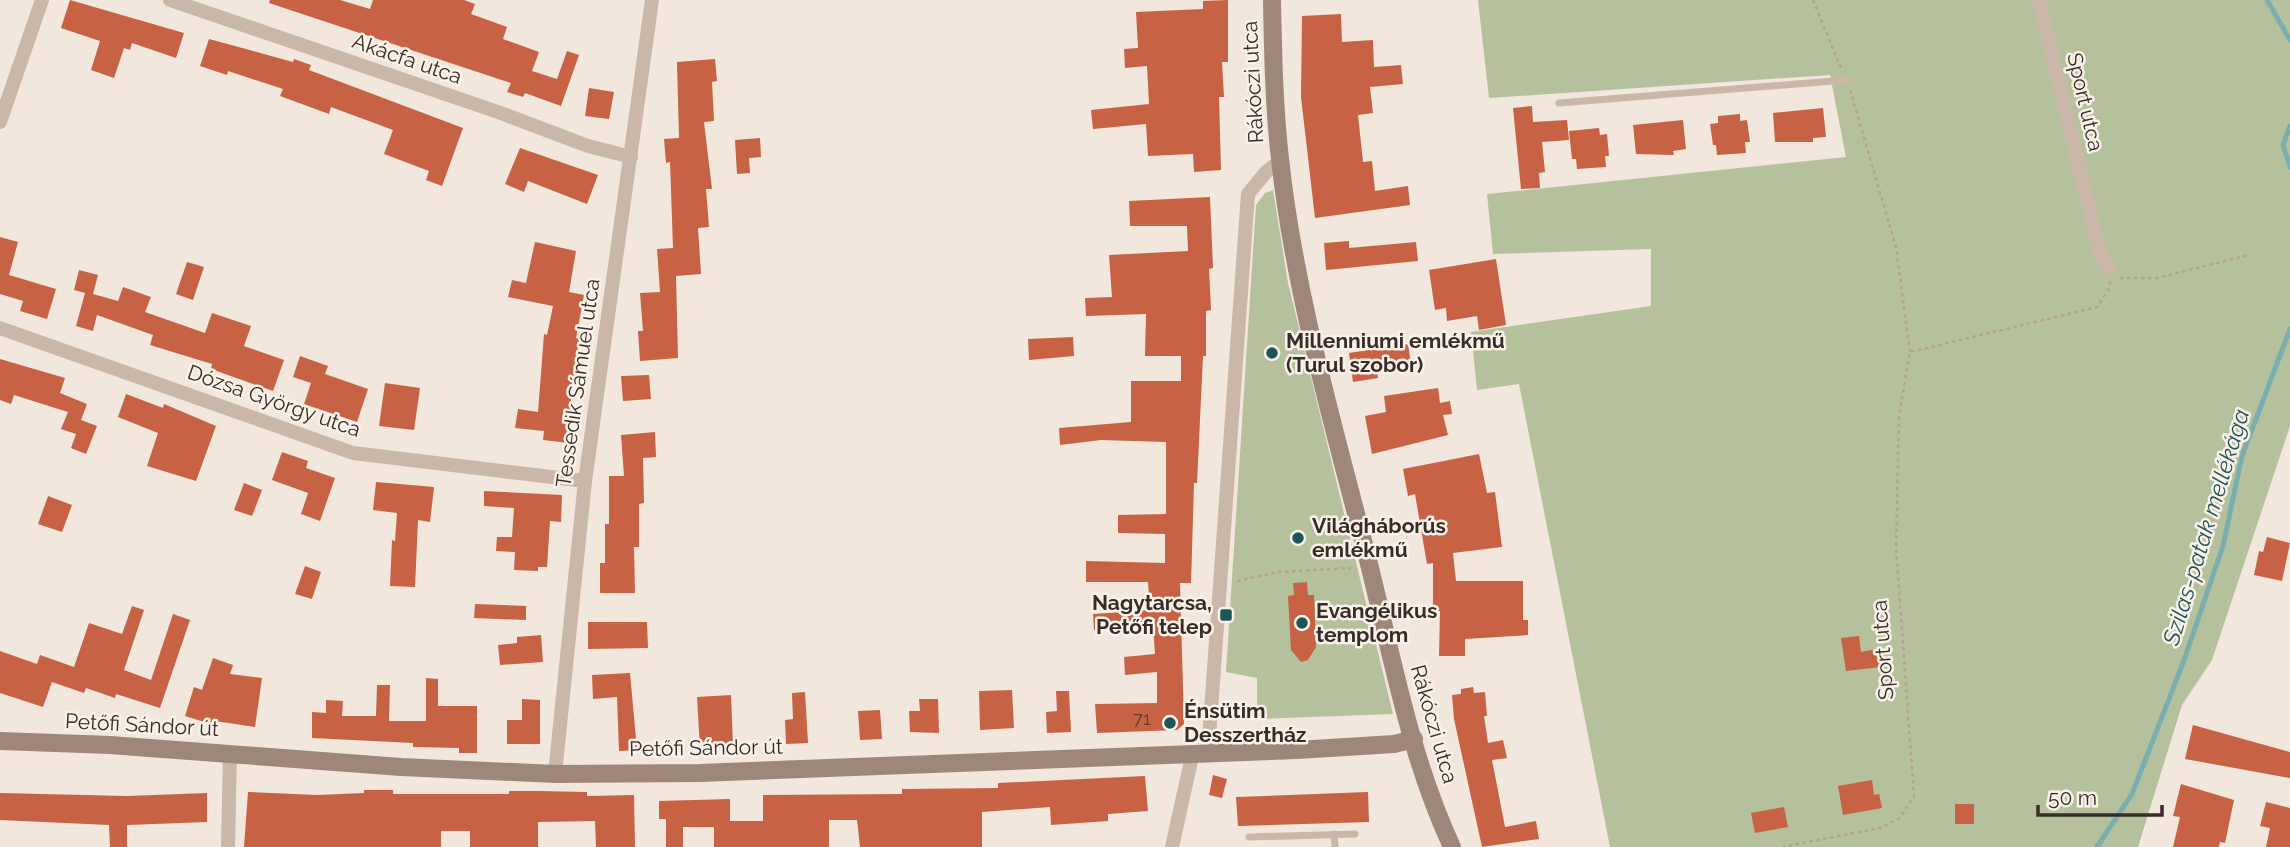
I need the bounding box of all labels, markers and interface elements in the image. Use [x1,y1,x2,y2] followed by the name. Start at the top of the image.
[1237,20,1268,144] street label: Rákóczi utca
[349,28,465,89] street label: Akácfa utca
[2062,50,2109,154] street label: Sport utca
[550,277,605,489] street label: Tessedik Sámuel utca
[1286,328,1505,377] place label: Millenniumi emlékmű (Turul szobor)
[1264,345,1280,361] marker: Millenniumi emlékmű (Turul szobor)
[184,359,364,442] street label: Dózsa György utca
[2156,405,2254,649] water label: Szilas-patak mellékága
[1312,513,1446,562] place label: Világháborús emlékmű
[1290,530,1306,546] marker: Világháborús emlékmű
[1092,590,1212,639] place label: Nagytarcsa, Petőfi telep
[1316,598,1437,647] place label: Evangélikus templom
[1867,599,1898,701] street label: Sport utca
[1218,607,1234,623] marker: Nagytarcsa, Petőfi telep
[1294,615,1310,631] marker: Evangélikus templom
[1406,662,1463,786] street label: Rákóczi utca
[1184,698,1306,747] place label: Énsütim Desszertház
[65,708,220,741] street label: Petőfi Sándor út
[1133,708,1151,729] house number: 71
[1162,715,1178,731] marker: Énsütim Desszertház
[629,734,783,761] street label: Petőfi Sándor út
[2038,774,2162,818] scale bar
[2048,785,2097,810] text: 50 m

